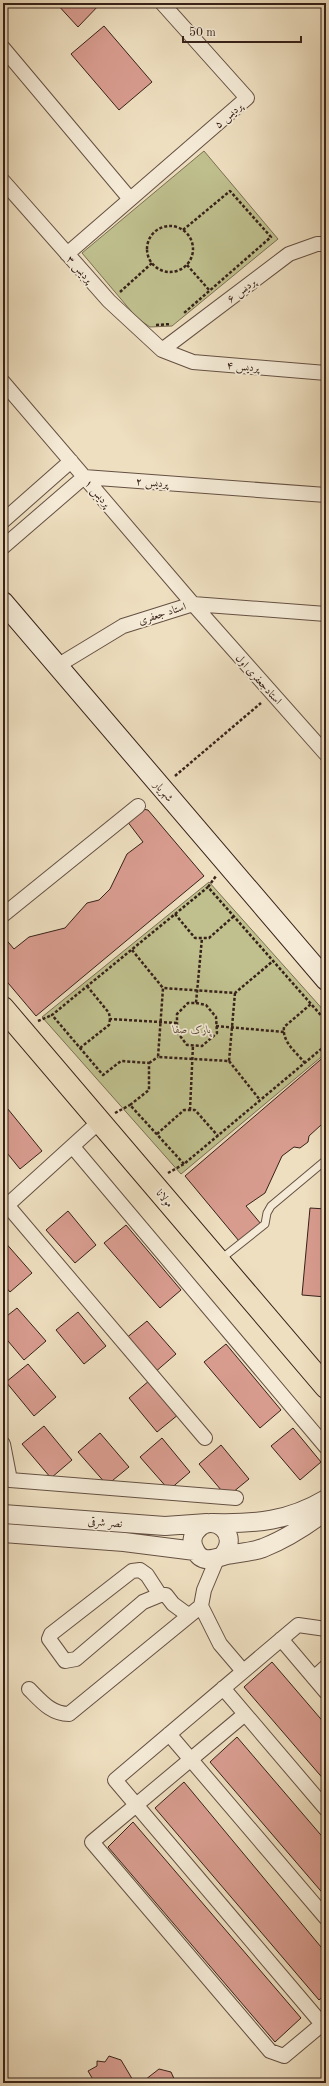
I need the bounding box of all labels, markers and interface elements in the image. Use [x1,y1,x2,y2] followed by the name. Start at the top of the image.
[183,18,301,44] scale bar
[189,26,216,39] text: 50 m
[213,101,246,132] street label: پردیس ۵
[63,254,95,287] street label: پردیس ۳
[226,276,260,306] street label: پردیس ۶
[226,361,261,375] street label: پردیس ۴
[135,477,170,491] street label: پردیس ۲
[81,478,112,511] street label: پردیس ۱
[137,602,188,628] street label: استاد جعفری
[232,653,283,708] street label: استادجعفری اول
[150,779,175,805] street label: شهریار
[172,1025,212,1037] park label: پارک صفا
[153,1188,174,1210] street label: مولانا
[87,1516,123,1531] street label: نصر شرقی

